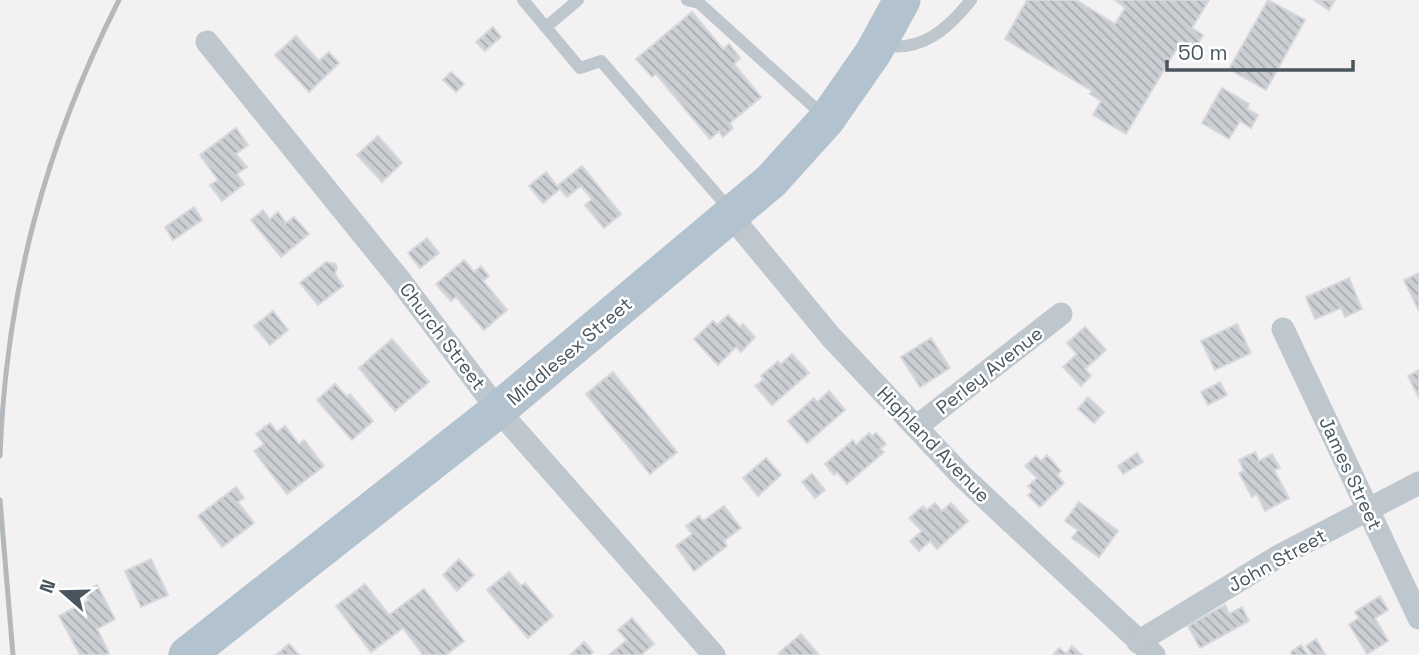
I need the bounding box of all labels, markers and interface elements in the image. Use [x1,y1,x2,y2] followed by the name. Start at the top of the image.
[1167,28,1352,72] scale bar
[1178,39,1228,66] text: 50 m
[394,278,491,395] street label: Church Street
[501,292,637,411] street label: Middlesex Street
[931,321,1048,420] street label: Perley Avenue
[872,381,995,508] street label: Highland Avenue
[1313,413,1388,534] street label: James Street
[1224,523,1331,598] street label: John Street
[28,557,98,627] north arrow
[34,576,61,597] text: N

